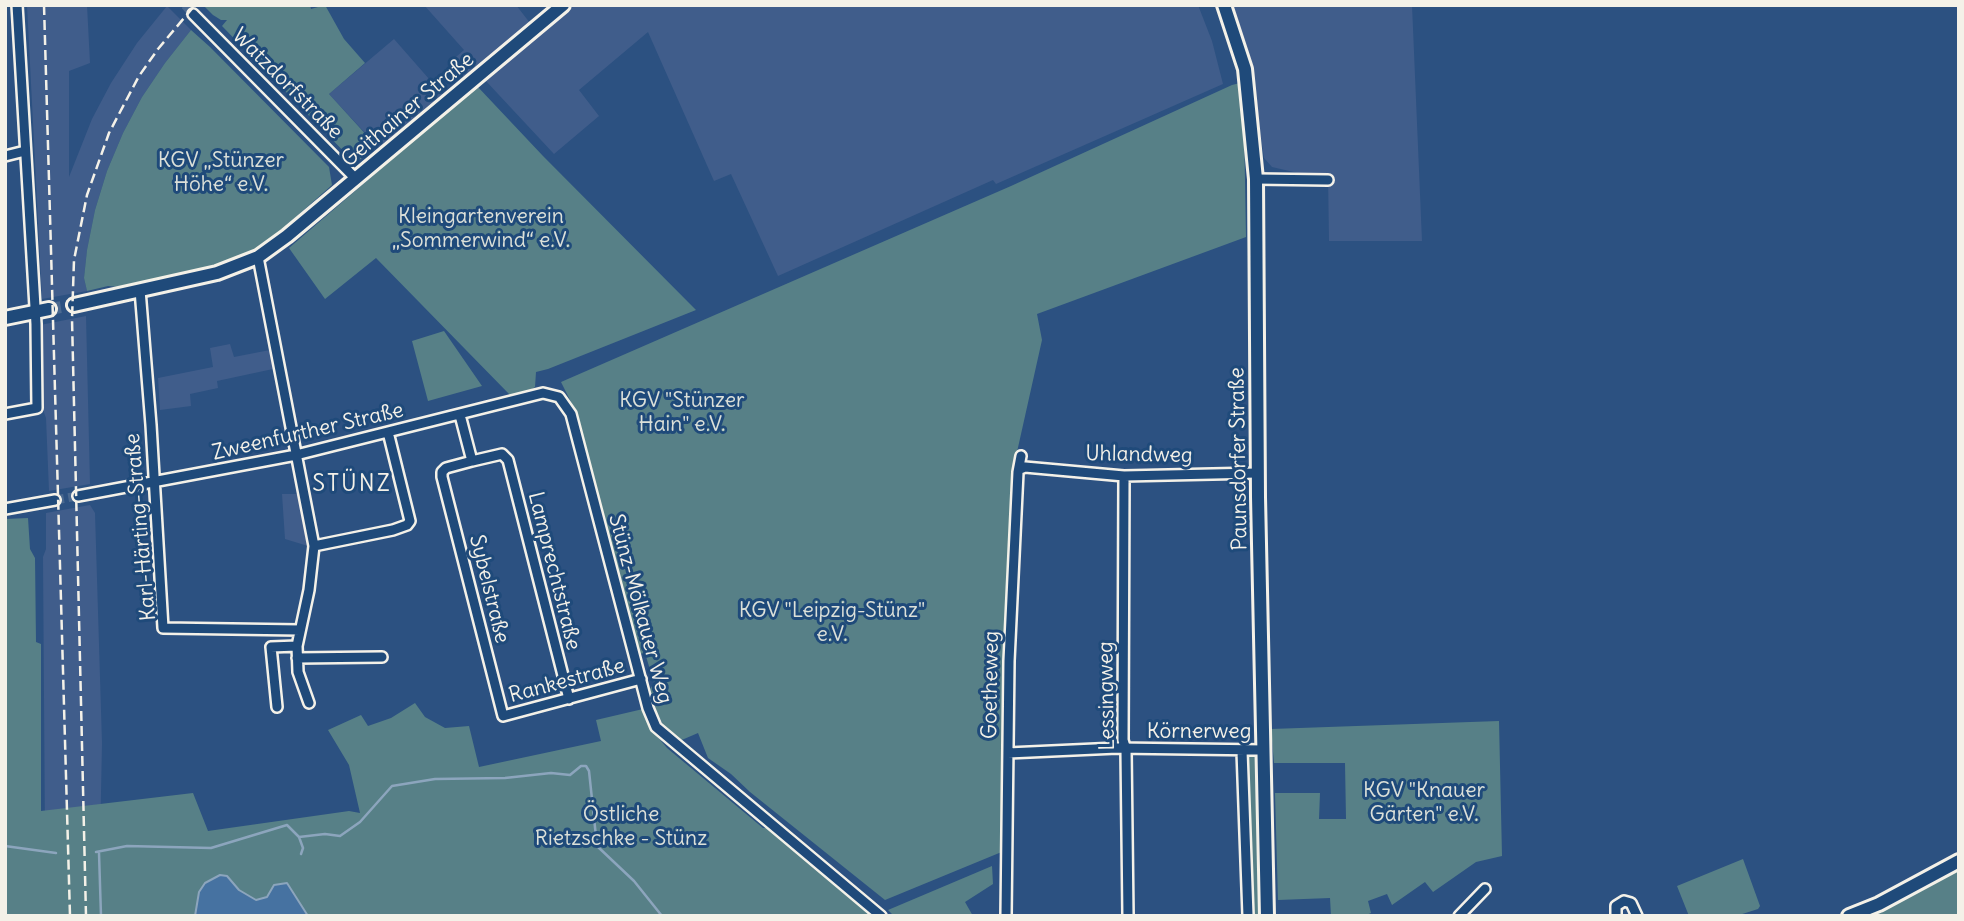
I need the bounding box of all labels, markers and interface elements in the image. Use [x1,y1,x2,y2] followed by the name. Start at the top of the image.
[226,23,348,145] street label: Watzdorfstraße
[336,47,480,173] street label: Geithainer Straße
[158,148,284,198] park label: KGV „Stünzer Höhe“ e.V.
[392,204,570,254] park label: Kleingartenverein „Sommerwind“ e.V.
[1225,367,1253,551] street label: Paunsdorfer Straße
[619,388,745,438] park label: KGV "Stünzer Hain" e.V.
[210,398,406,466] street label: Zweenfurther Straße
[120,432,162,622] street label: Karl-Härting-Straße
[1085,441,1193,469] street label: Uhlandweg
[313,470,391,498] district label: STÜNZ
[522,489,586,653] street label: Lamprechtstraße
[603,511,677,707] street label: Stünz-Mölkauer Weg
[463,532,515,646] street label: Sybelstraße
[739,598,925,648] park label: KGV "Leipzig-Stünz" e.V.
[977,631,1005,739] street label: Goetheweg
[1093,641,1121,751] street label: Lessingweg
[506,653,628,709] street label: Rankestraße
[1147,719,1251,745] street label: Körnerweg
[1363,778,1485,828] park label: KGV "Knauer Gärten" e.V.
[535,802,707,852] park label: Östliche Rietzschke - Stünz

